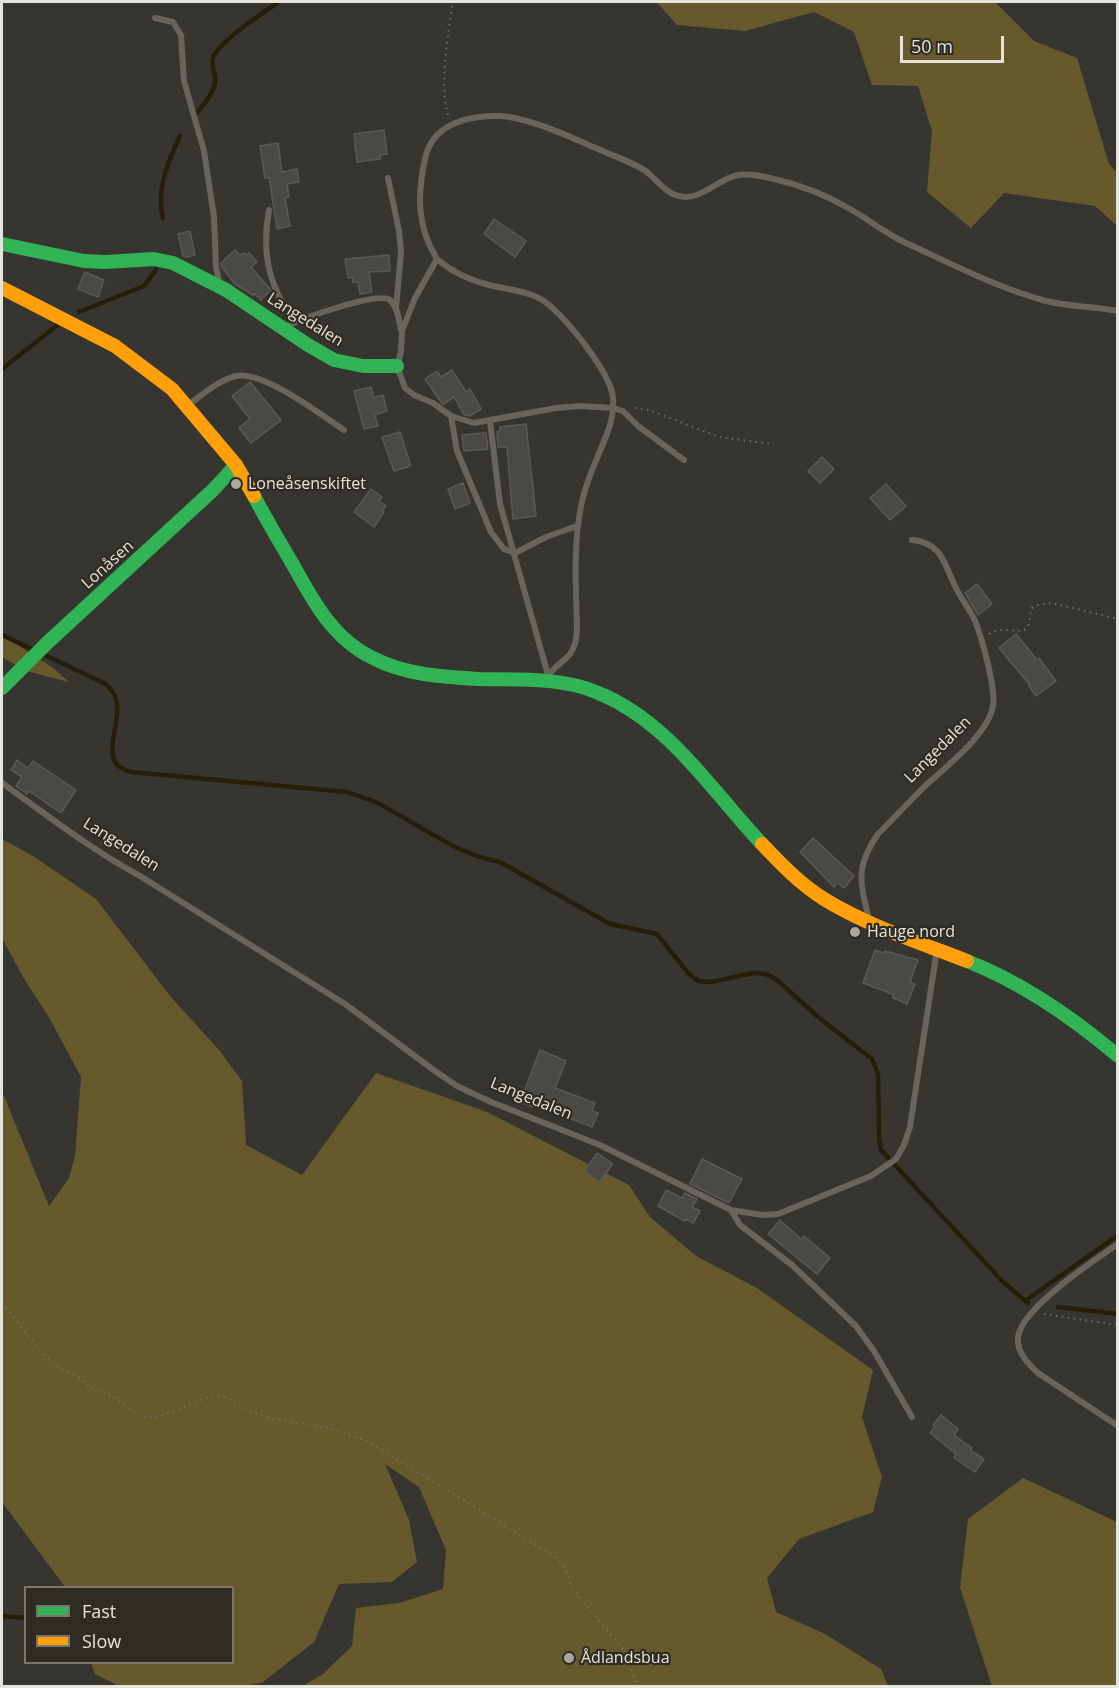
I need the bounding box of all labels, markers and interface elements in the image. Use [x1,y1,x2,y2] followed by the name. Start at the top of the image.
[903,24,1006,62] scale bar
[911,34,953,58] text: 50 m
[263,289,347,351] street label: Langedalen
[248,474,366,494] place label: Loneåsenskiftet
[229,477,243,491] marker: Loneåsenskiftet
[78,537,138,593] street label: Lonåsen
[901,713,975,787] street label: Langedalen
[79,814,163,876] street label: Langedalen
[867,922,955,942] place label: Hauge nord
[848,925,862,939] marker: Hauge nord
[487,1074,575,1124] street label: Langedalen
[24,1586,234,1664] legend
[82,1599,116,1623] text: Fast
[82,1629,121,1653] text: Slow
[581,1648,670,1668] place label: Ådlandsbua
[562,1651,576,1665] marker: Ådlandsbua

